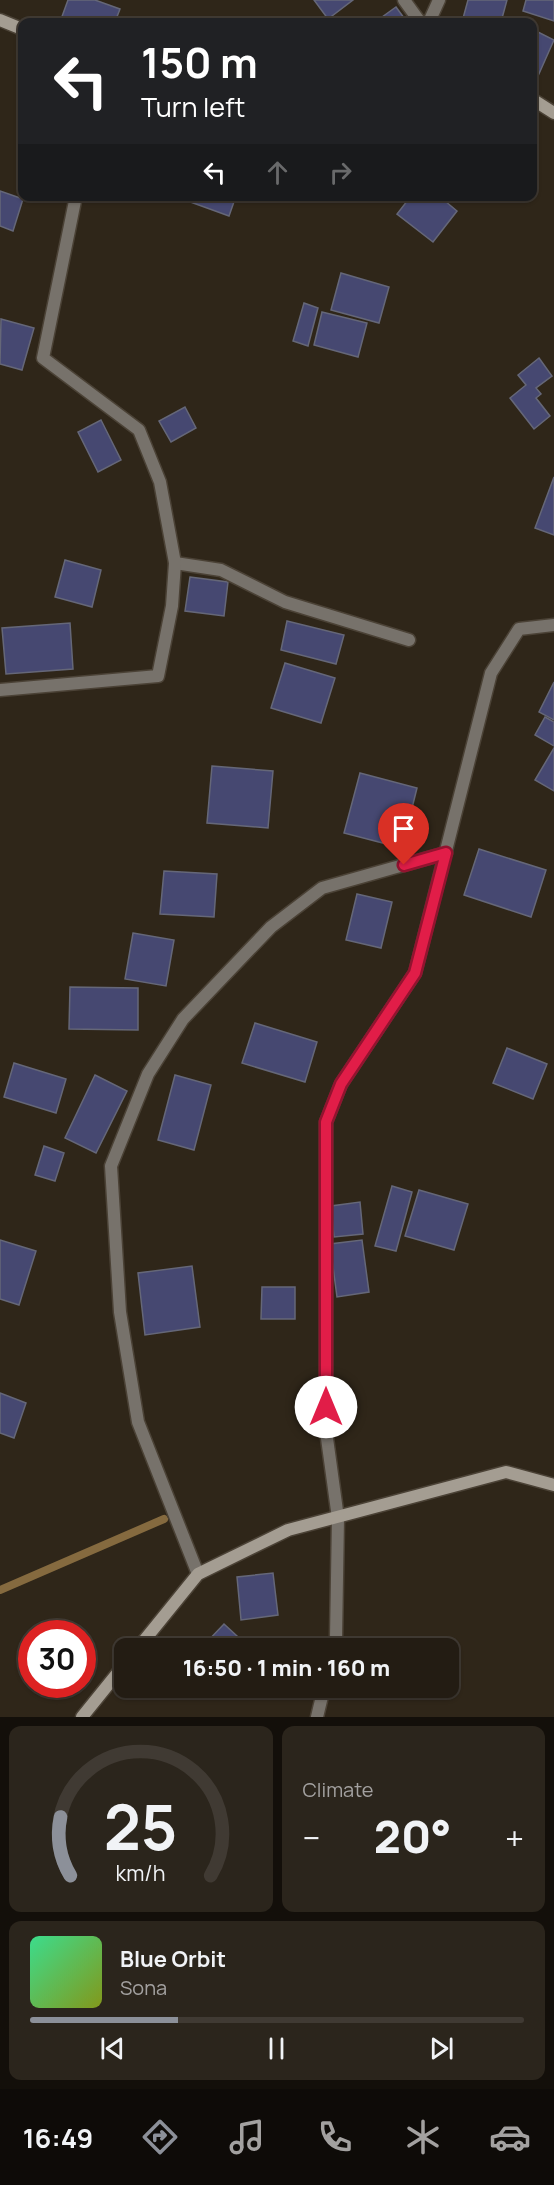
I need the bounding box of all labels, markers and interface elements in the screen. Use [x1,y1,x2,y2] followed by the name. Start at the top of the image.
[141,33,258,91] text: 150 m
[42,42,120,120] icon: left
[141,88,245,125] text: Turn left
[198,156,231,189] icon: left
[261,156,294,189] icon: ahead
[324,156,357,189] icon: right
[378,803,429,865] pin
[387,812,420,845] icon: arrive
[294,1375,358,1439] position arrow
[18,1620,96,1698] speed limit sign: 30
[183,1653,390,1683] text: 16:50 · 1 min · 160 m
[303,1776,374,1803] text: Climate
[104,1783,178,1869] text: 25
[374,1805,452,1867] text: 20°
[303,1815,320,1860] text: −
[505,1815,524,1860] text: +
[116,1858,166,1887] text: km/h
[120,1944,226,1974] text: Blue Orbit
[120,1974,167,2001] text: Sona
[96,2032,129,2065] icon: previous
[260,2032,293,2065] icon: pause
[425,2032,458,2065] icon: next
[139,2116,181,2158] icon: directions
[226,2116,268,2158] icon: music
[314,2116,356,2158] icon: phone
[402,2116,444,2158] icon: climate
[489,2116,531,2158] icon: car
[23,2119,93,2156] text: 16:49

